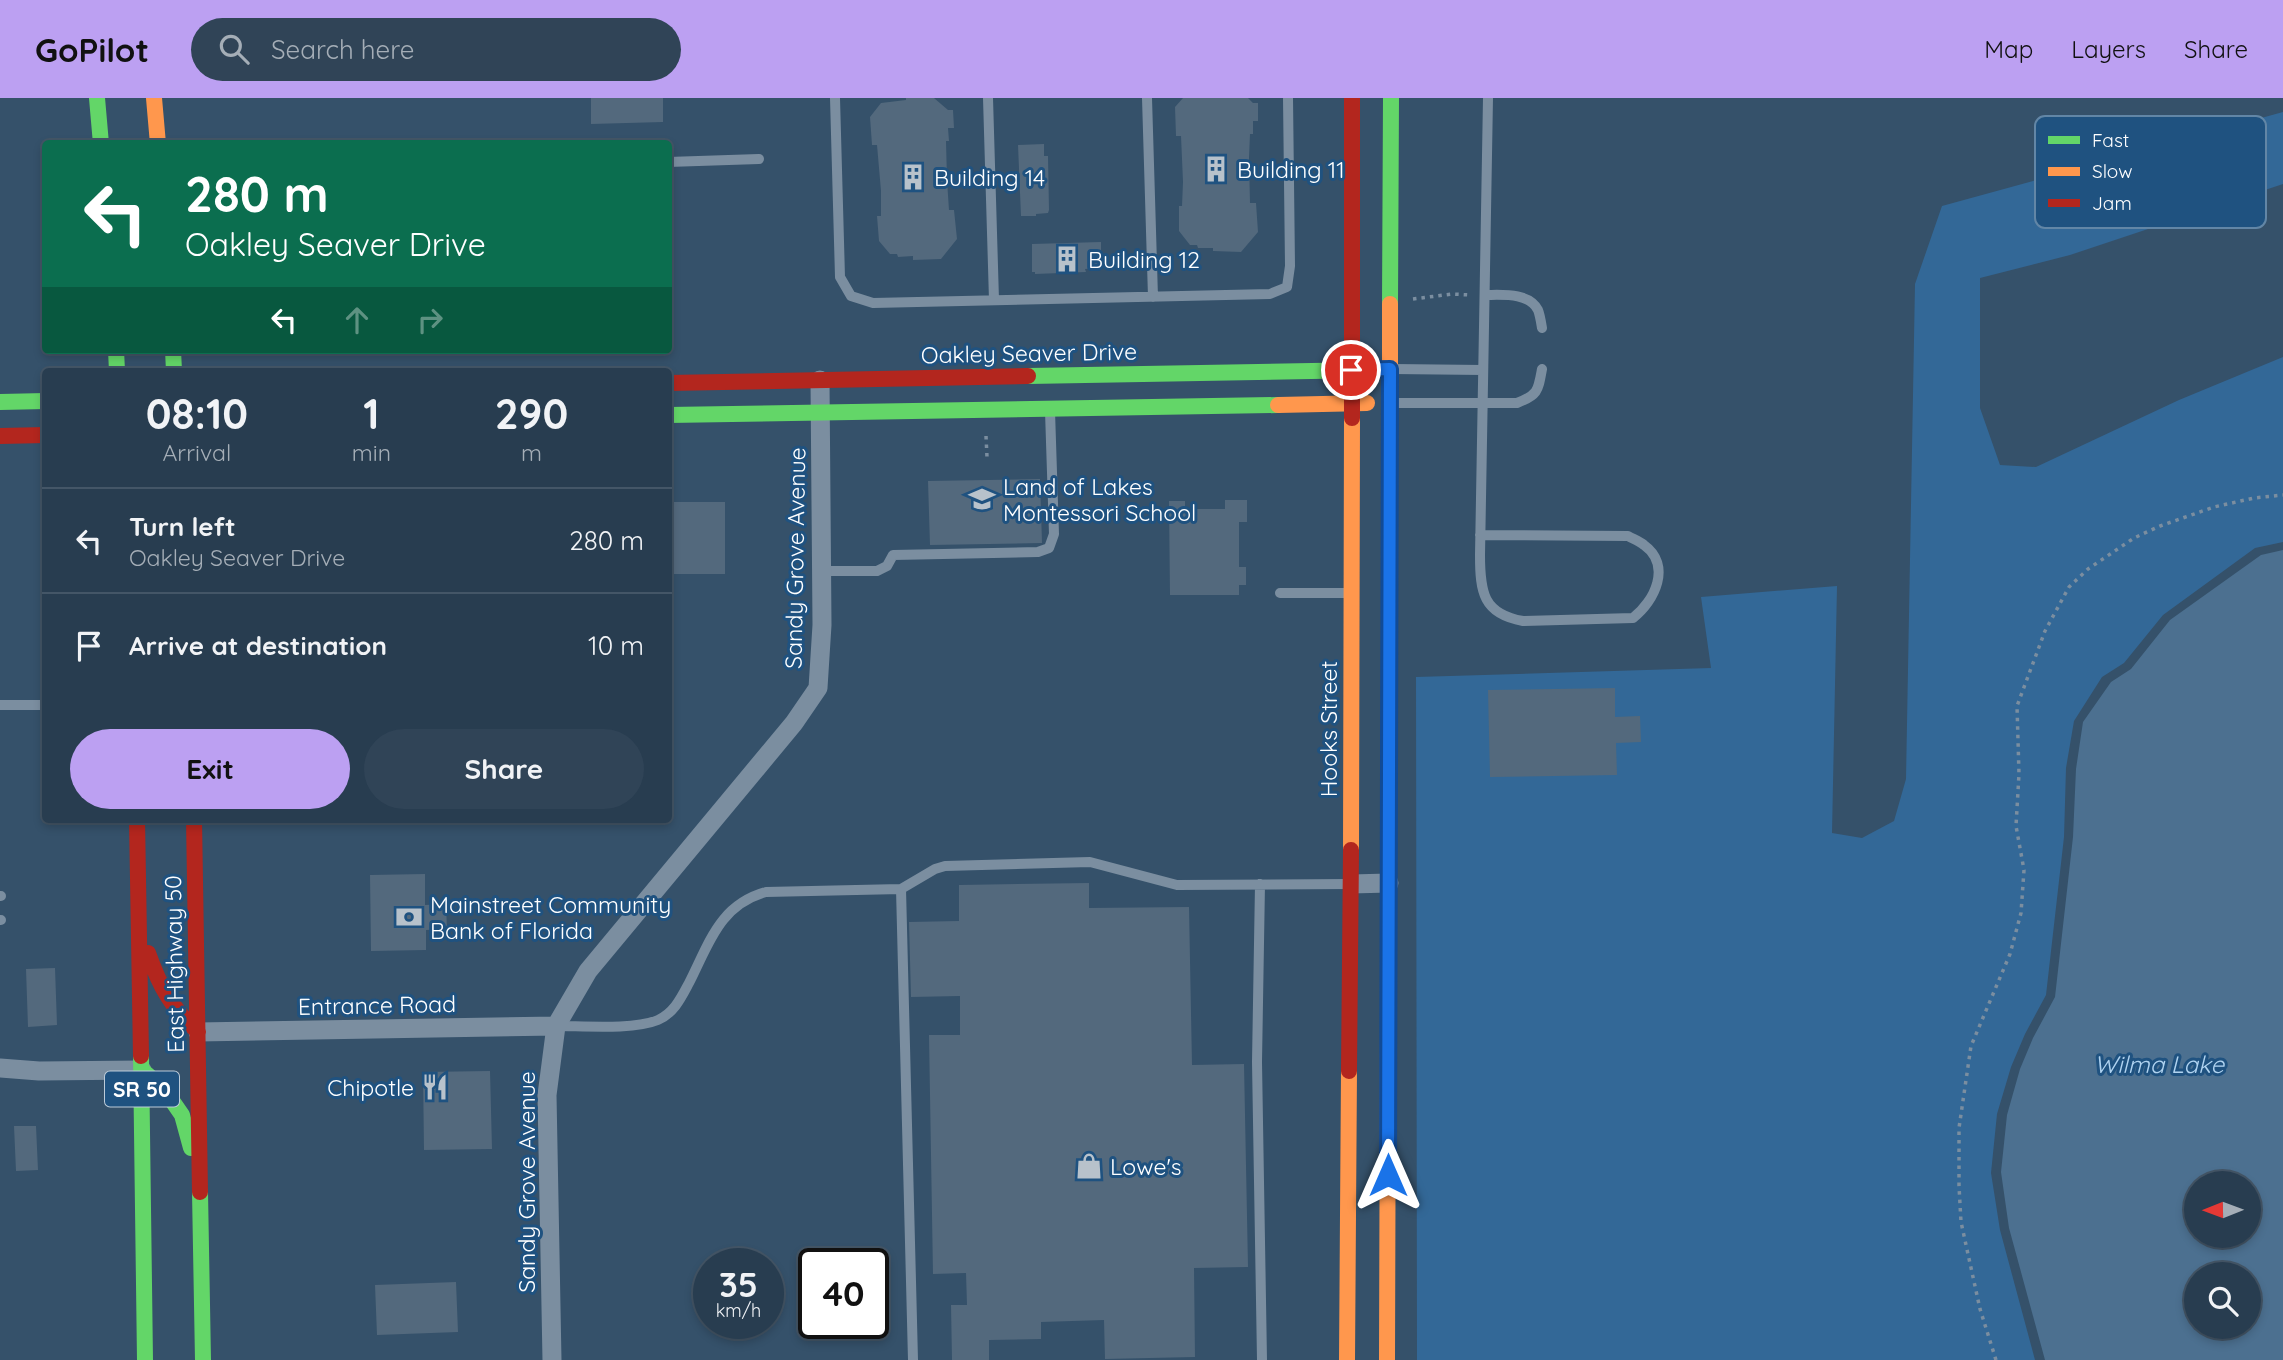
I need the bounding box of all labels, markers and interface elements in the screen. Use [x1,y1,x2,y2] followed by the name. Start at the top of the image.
[191,18,681,81] search box
[35,29,149,70] text: GoPilot
[215,30,253,68] icon: search
[271,33,414,66] text: Search here
[1984,34,2033,64] text: Map
[2071,34,2146,64] text: Layers
[2184,34,2248,64] text: Share
[2035,116,2266,228] legend
[2092,128,2129,152] text: Fast
[1201,154,1231,184] building icon: Building 11
[1237,155,1345,184] place label: Building 11
[2092,159,2133,183] text: Slow
[898,162,928,192] building icon: Building 14
[185,163,329,224] text: 280 m
[934,163,1045,192] place label: Building 14
[70,168,161,259] icon: left
[2092,191,2132,215] text: Jam
[185,224,486,264] text: Oakley Seaver Drive
[1052,244,1082,274] building icon: Building 12
[1088,245,1200,274] place label: Building 12
[265,301,303,339] icon: left
[338,301,376,339] icon: ahead
[411,301,449,339] icon: right
[921,337,1137,369] street label: Oakley Seaver Drive
[1321,340,1381,400] pin
[1332,351,1370,389] icon: arrive
[146,387,248,440] text: 08:10
[363,387,380,440] text: 1
[495,387,568,440] text: 290
[162,438,231,467] text: Arrival
[352,438,391,467] text: min
[521,438,542,467] text: m
[779,447,811,669] street label: Sandy Grove Avenue
[1003,472,1196,527] place label: Land of Lakes Montessori School
[967,484,997,514] school or university icon: Land of Lakes Montessori School
[129,510,236,543] text: Turn left
[70,522,108,560] icon: left
[569,524,644,557] text: 280 m
[129,543,345,572] text: Oakley Seaver Drive
[70,627,108,665] icon: arrive
[129,629,387,662] text: Arrive at destination
[588,629,644,662] text: 10 m
[1314,661,1343,797] street label: Hooks Street
[70,729,350,809] button: Exit
[364,729,644,809] button: Share
[158,875,190,1053] street label: East Highway 50
[430,890,671,945] place label: Mainstreet Community Bank of Florida
[394,902,424,932] bank icon: Mainstreet Community Bank of Florida
[298,989,456,1021] street label: Entrance Road
[2094,1049,2225,1079] water label: Wilma Lake
[512,1071,541,1293] street label: Sandy Grove Avenue
[105,1072,179,1107] road number: SR 50
[420,1072,450,1102] restaurant icon: Chipotle
[327,1073,414,1102] place label: Chipotle
[1351,1138,1425,1212] position arrow
[1074,1151,1104,1181] shop icon: Lowe's
[1110,1152,1182,1181] place label: Lowe's
[2184,1171,2261,1248] north arrow
[2184,1171,2261,1339] map controls
[798,1248,889,1339] speed limit sign: 40
[719,1262,758,1306] text: 35
[2184,1262,2261,1339] button: search
[716,1299,761,1322] text: km/h

